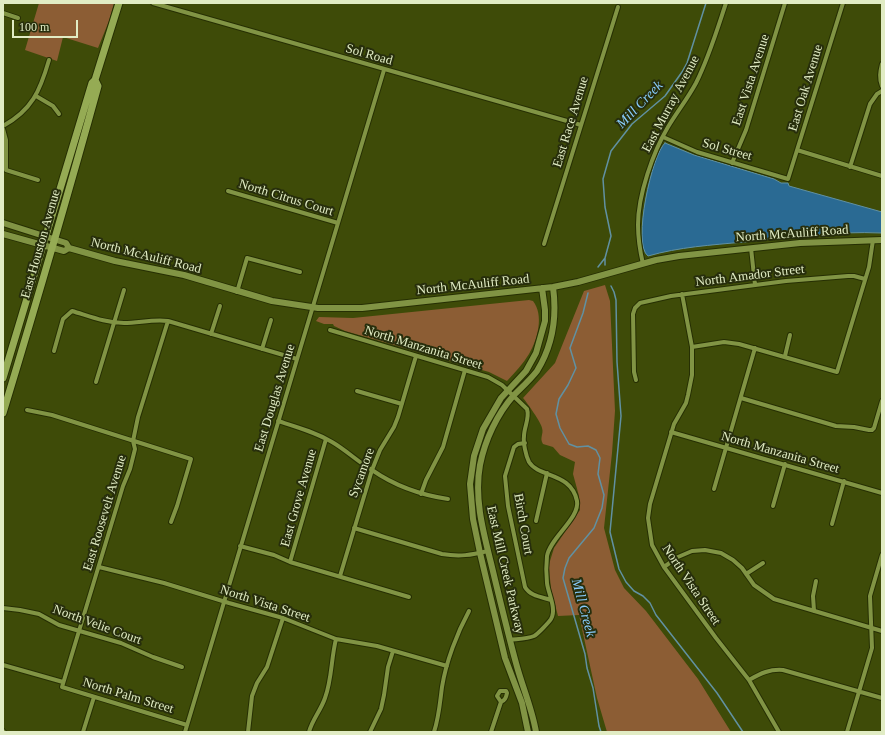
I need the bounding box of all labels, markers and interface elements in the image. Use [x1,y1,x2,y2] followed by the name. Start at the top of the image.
[14,12,80,38] scale bar
[19,20,49,34] text: 100 m
[729,32,773,128] street label: East Vista Avenue
[344,41,394,69] street label: Sol Road
[785,43,827,133] street label: East Oak Avenue
[639,53,703,155] street label: East Murray Avenue
[550,75,592,169] street label: East Race Avenue
[613,78,667,132] water label: Mill Creek
[700,135,754,165] street label: Sol Street
[237,176,335,220] street label: North Citrus Court
[18,188,64,300] street label: East Houston Avenue
[735,222,849,246] street label: North McAuliff Road
[89,235,203,277] street label: North McAuliff Road
[695,262,805,290] street label: North Amador Street
[416,271,530,299] street label: North McAuliff Road
[362,323,484,373] street label: North Manzanita Street
[251,342,299,454] street label: East Douglas Avenue
[719,429,841,477] street label: North Manzanita Street
[346,446,378,500] street label: Sycamore
[278,447,320,549] street label: East Grove Avenue
[80,453,130,573] street label: East Roosevelt Avenue
[510,492,536,556] street label: Birch Court
[483,504,527,636] street label: East Mill Creek Parkway
[658,542,724,628] street label: North Vista Street
[567,577,599,639] water label: Mill Creek
[218,582,312,626] street label: North Vista Street
[51,602,143,648] street label: North Velie Court
[81,675,175,717] street label: North Palm Street

